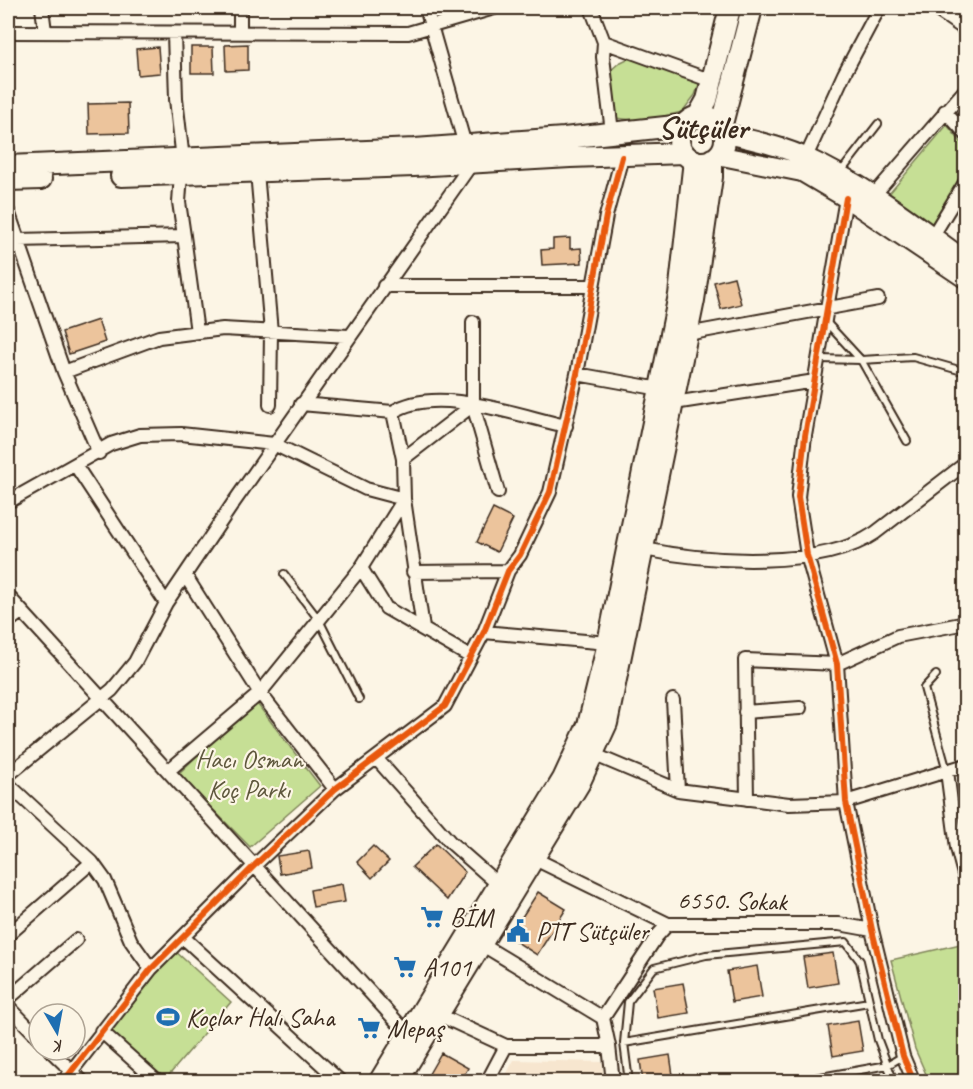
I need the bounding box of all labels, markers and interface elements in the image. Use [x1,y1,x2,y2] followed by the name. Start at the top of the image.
[658,107,751,148] district label: Sütçüler
[195,743,304,806] park label: Hacı Osman Koç Parkı
[677,884,788,918] street label: 6550. Sokak
[450,901,495,934] place label: BİM
[419,904,445,930] supermarket icon: BİM
[536,915,650,948] place label: PTT Sütçüler
[505,918,531,944] public building icon: PTT Sütçüler
[423,951,472,984] place label: A101
[392,954,418,980] supermarket icon: A101
[186,1001,336,1034] place label: Koçlar Halı Saha
[27,1002,87,1062] north arrow
[155,1004,181,1030] sports icon: Koçlar Halı Saha
[387,1012,445,1045] place label: Mepaş
[356,1015,382,1041] supermarket icon: Mepaş
[50,1035,65,1057] text: K

